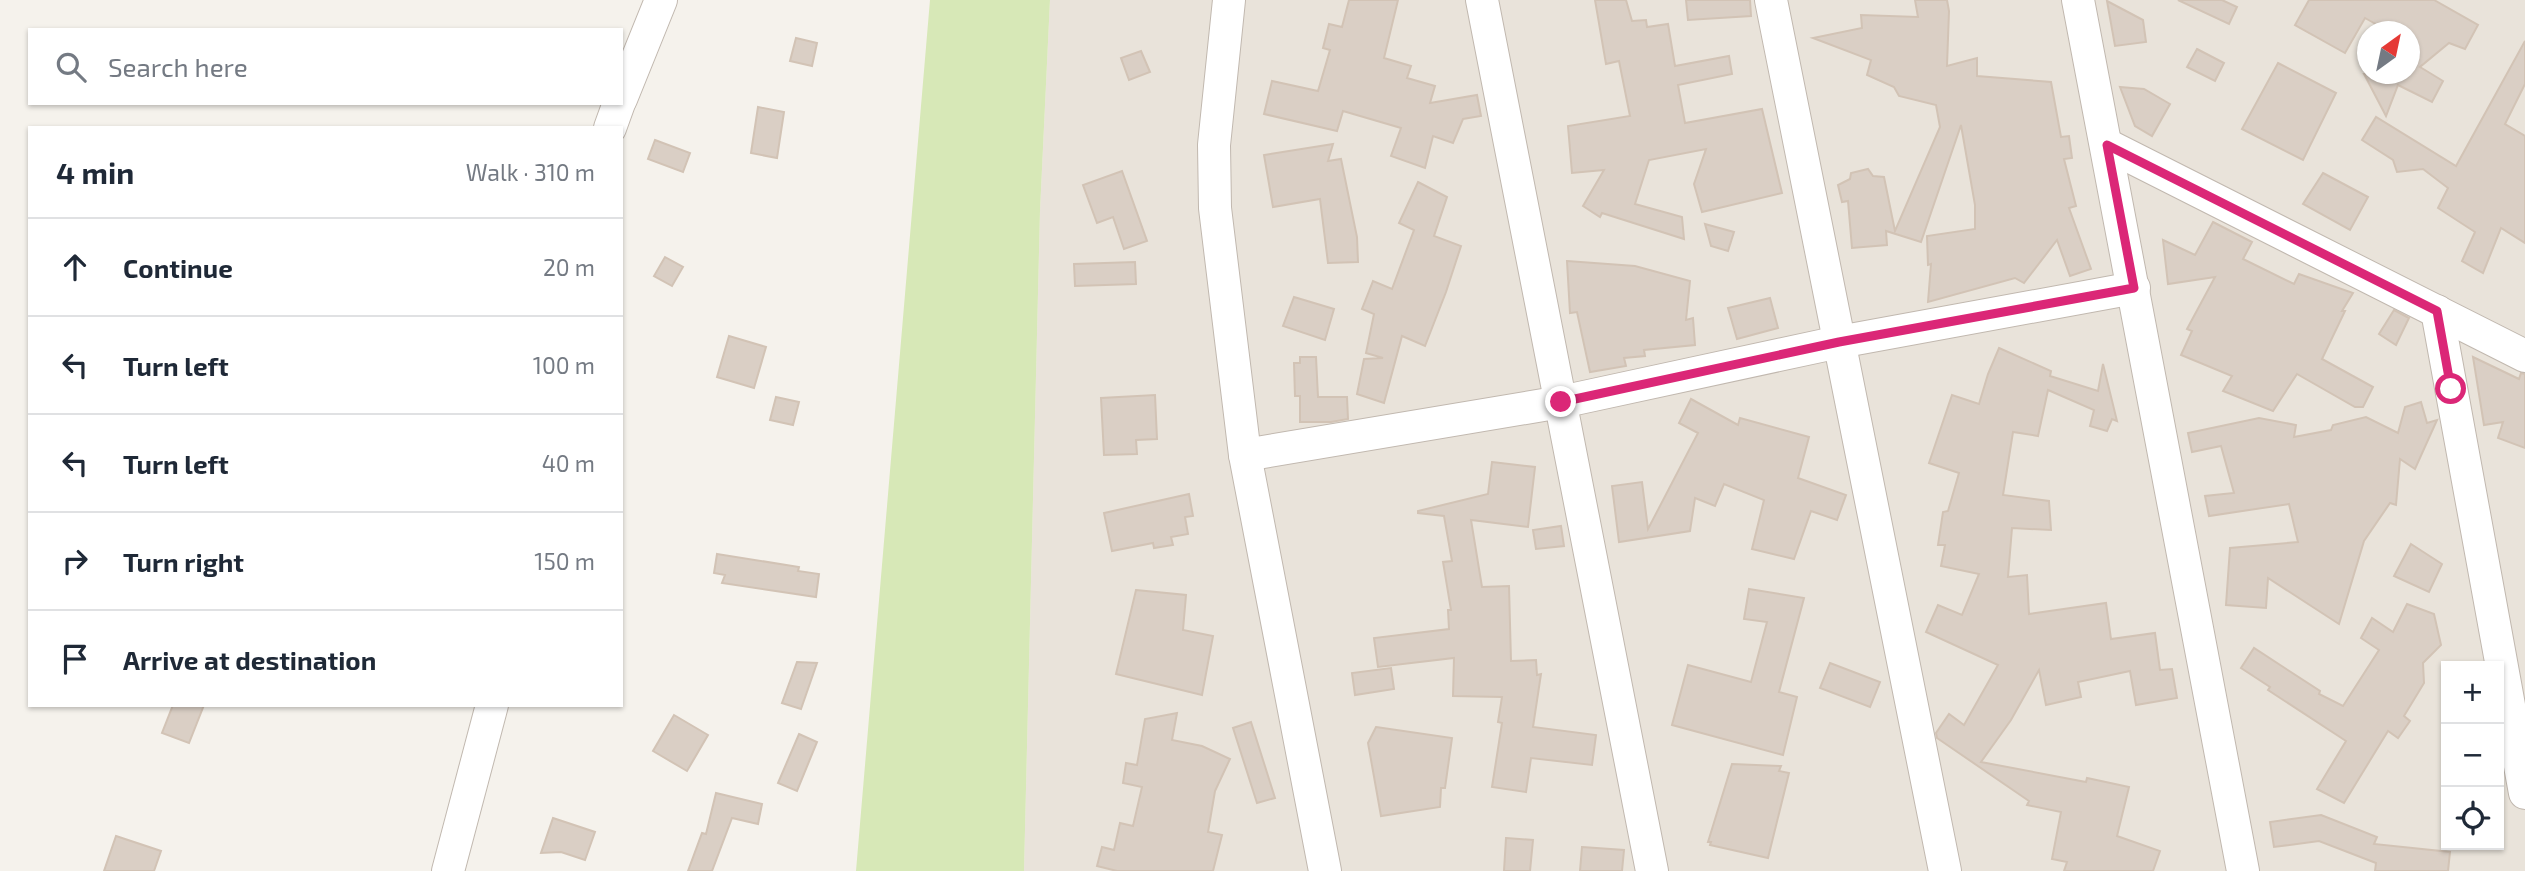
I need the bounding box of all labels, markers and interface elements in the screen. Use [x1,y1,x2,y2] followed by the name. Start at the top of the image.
[2357,21,2420,84] north arrow
[28,28,623,105] search box
[52,48,90,86] icon: search
[108,51,248,82] text: Search here
[56,154,134,190] text: 4 min
[466,158,595,186] text: Walk · 310 m
[56,248,94,286] icon: ahead
[123,252,233,283] text: Continue
[543,253,595,281] text: 20 m
[56,346,94,384] icon: left
[123,350,229,381] text: Turn left
[533,351,595,379] text: 100 m
[2435,373,2466,404] route start
[1545,386,1576,417] route end
[56,444,94,482] icon: left
[123,448,229,479] text: Turn left
[542,449,595,477] text: 40 m
[56,542,94,580] icon: right
[123,546,244,577] text: Turn right
[534,547,595,575] text: 150 m
[56,640,94,678] icon: arrive
[123,644,376,675] text: Arrive at destination
[2441,661,2504,850] map controls
[2441,661,2504,724] button: +
[2441,724,2504,787] button: −
[2441,787,2504,850] button: locate

